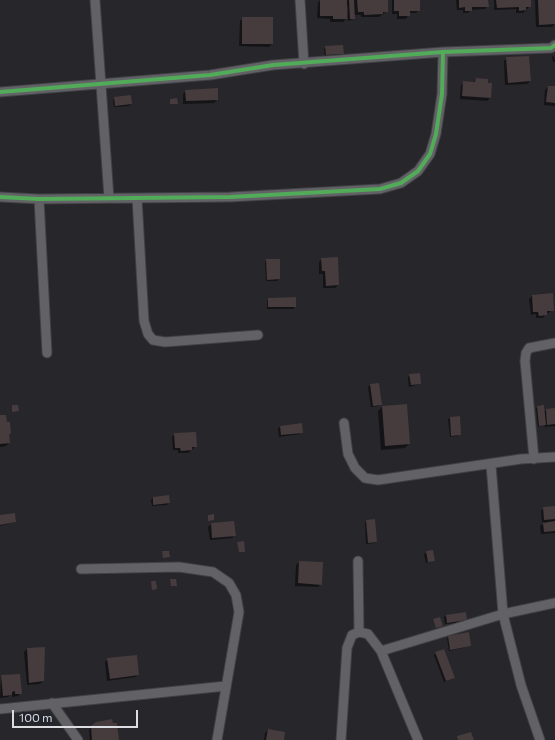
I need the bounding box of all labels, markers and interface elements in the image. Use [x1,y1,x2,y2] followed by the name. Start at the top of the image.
[14,702,140,728] scale bar
[19,710,53,724] text: 100 m

